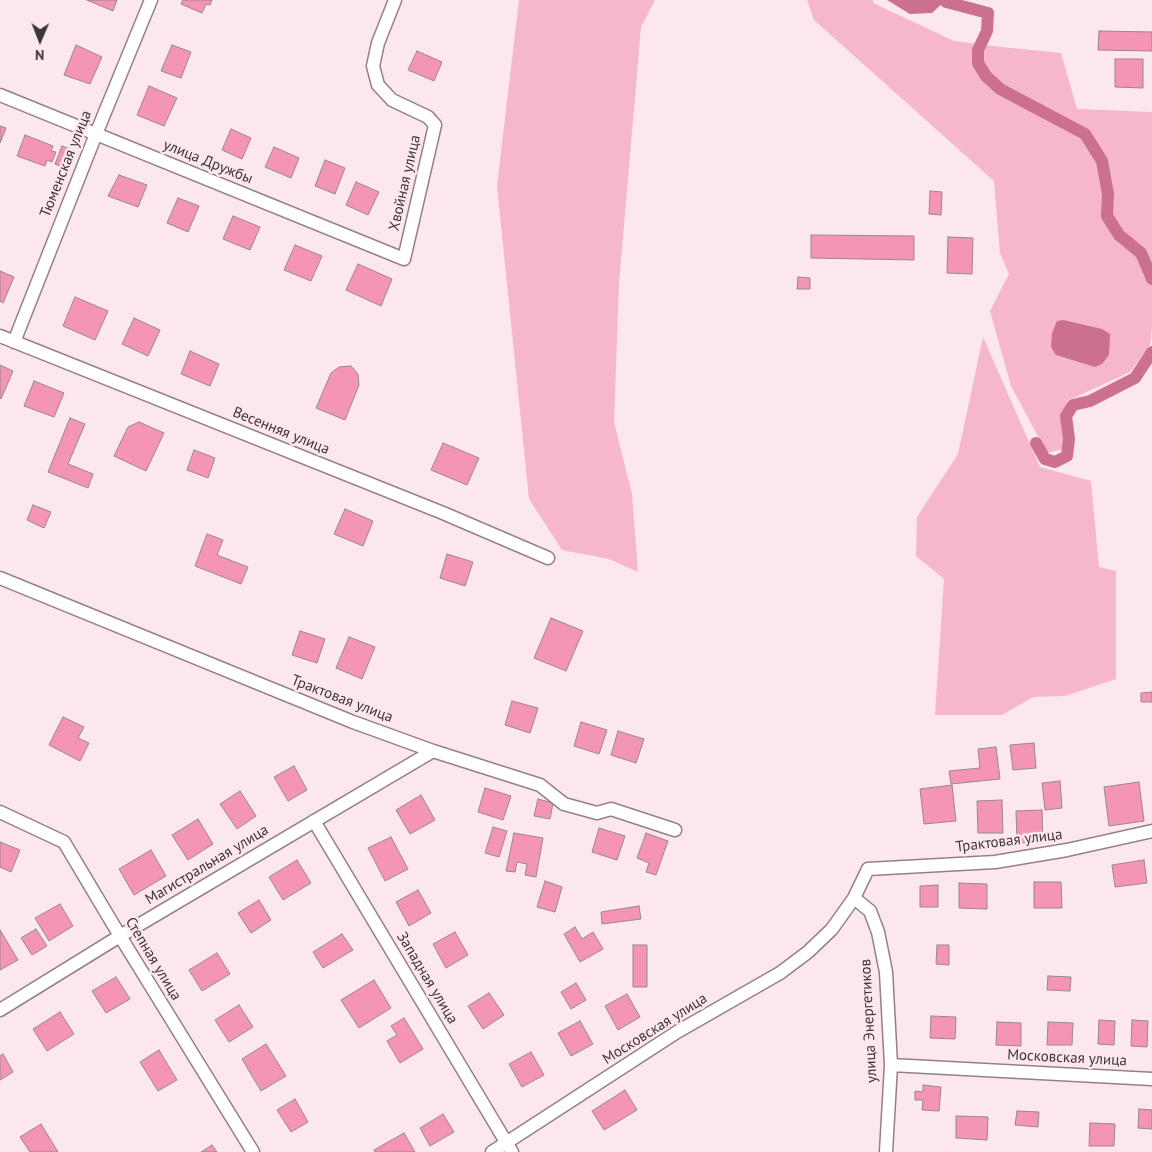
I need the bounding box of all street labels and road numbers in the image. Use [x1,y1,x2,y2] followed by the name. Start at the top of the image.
[36,108,96,220] street label: Тюменская улица
[385,133,425,233] street label: Хвойная улица
[161,136,255,188] street label: улица Дружбы
[230,403,332,459] street label: Весенняя улица
[289,671,395,727] street label: Трактовая улица
[142,821,272,909] street label: Магистральная улица
[955,826,1063,856] street label: Трактовая улица
[121,914,185,1004] street label: Степная улица
[393,929,461,1027] street label: Западная улица
[857,958,881,1084] street label: улица Энергетиков
[599,990,711,1068] street label: Московская улица
[1007,1046,1127,1070] street label: Московская улица

